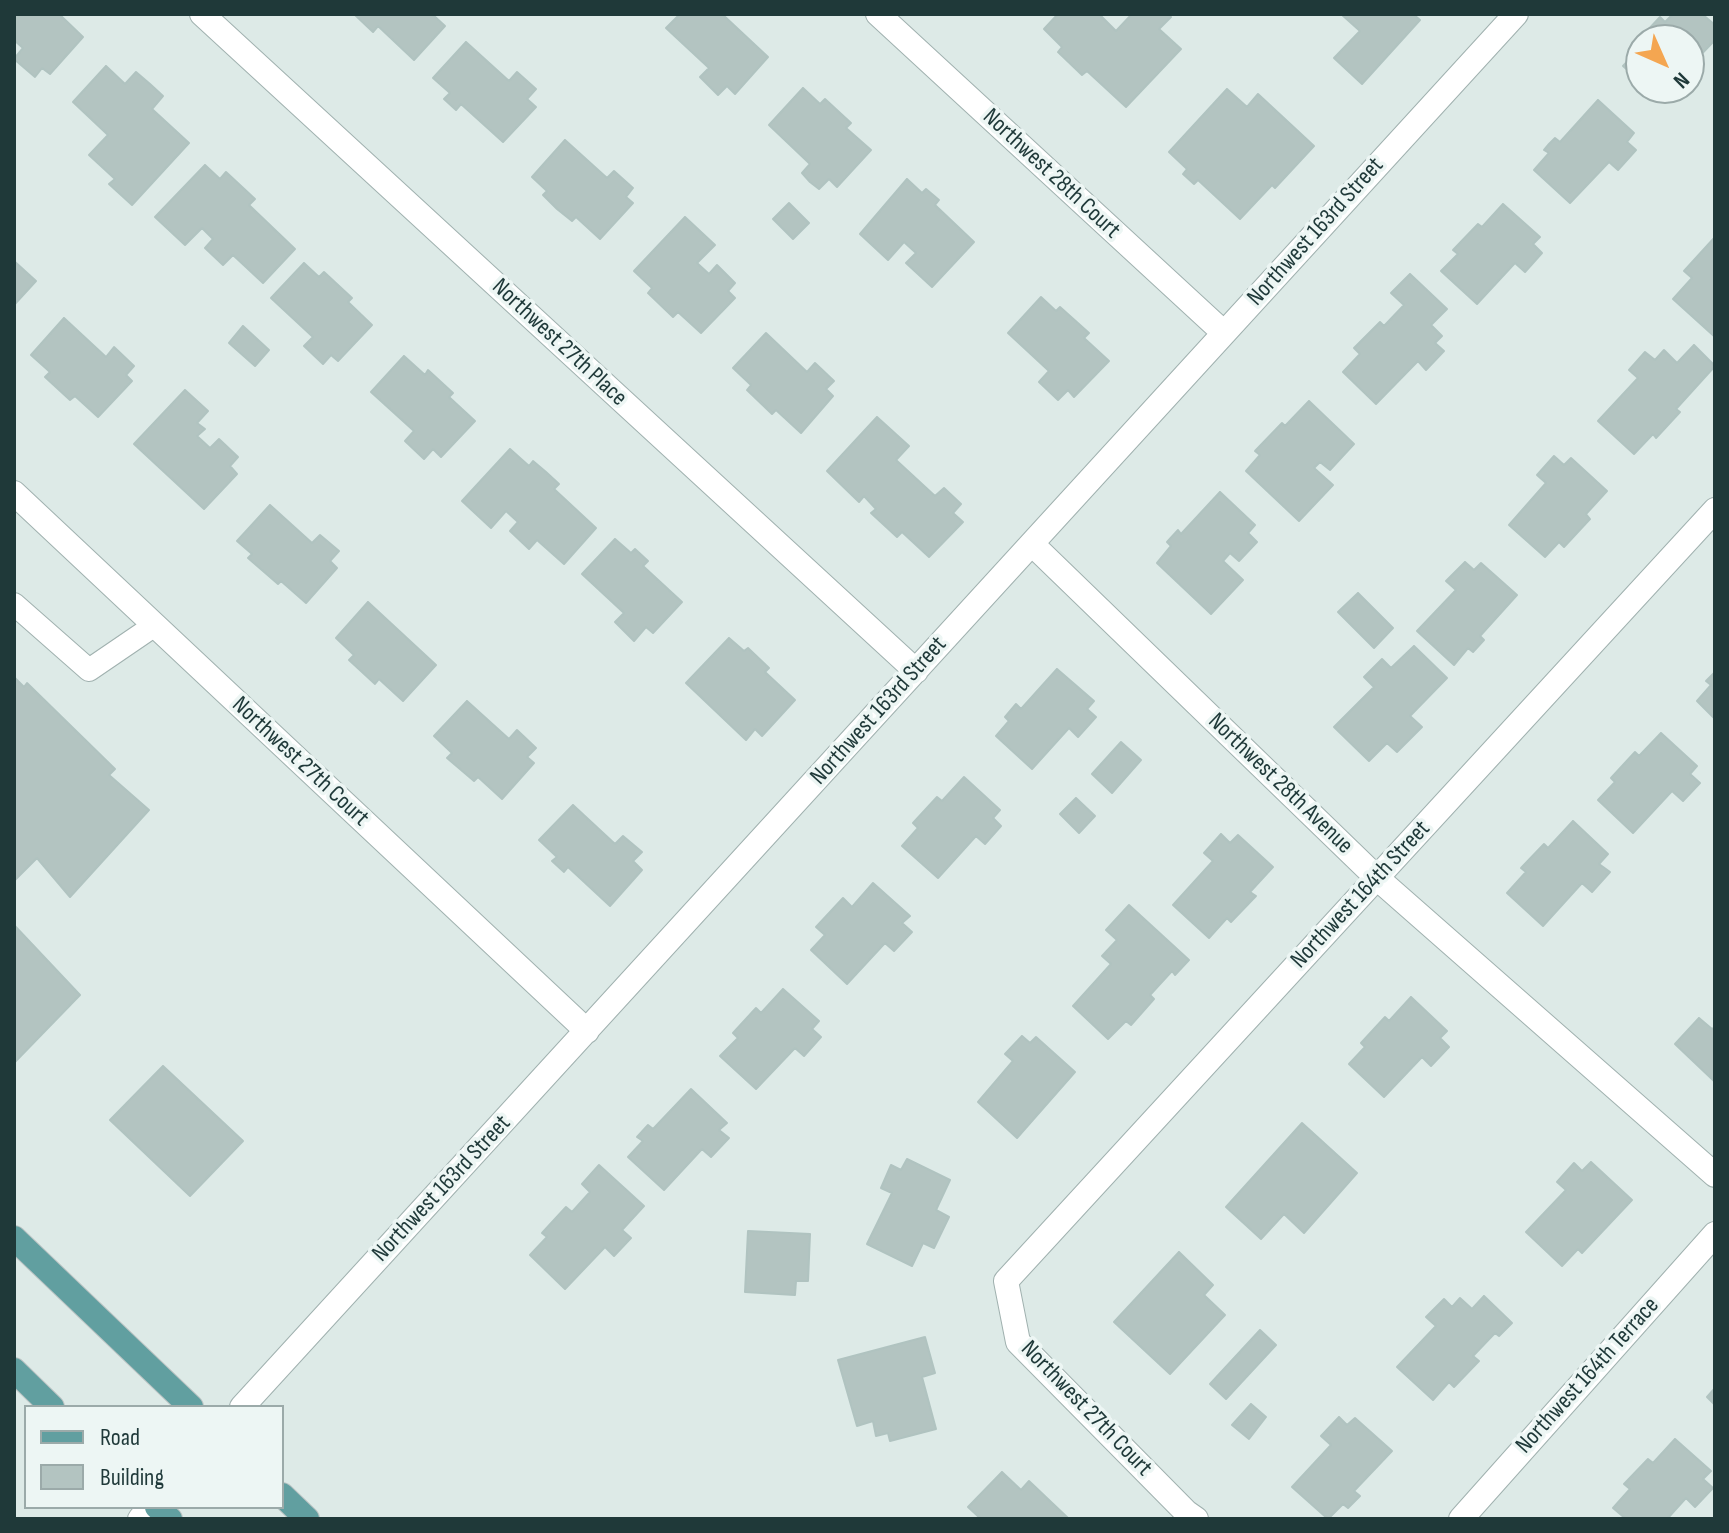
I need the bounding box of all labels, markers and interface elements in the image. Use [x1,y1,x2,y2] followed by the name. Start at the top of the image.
[1625,24,1705,104] north arrow
[1667,66,1695,94] text: N
[976,103,1126,245] street label: Northwest 28th Court
[1242,152,1390,312] street label: Northwest 163rd Street
[486,273,632,413] street label: Northwest 27th Place
[805,631,953,791] street label: Northwest 163rd Street
[226,691,374,833] street label: Northwest 27th Court
[1202,708,1358,860] street label: Northwest 28th Avenue
[1285,815,1437,975] street label: Northwest 164th Street
[367,1110,517,1268] street label: Northwest 163rd Street
[1510,1292,1666,1460] street label: Northwest 164th Terrace
[1014,1335,1158,1483] street label: Northwest 27th Court
[24,1405,284,1509] legend
[100,1423,140,1452] text: Road
[100,1463,164,1492] text: Building

